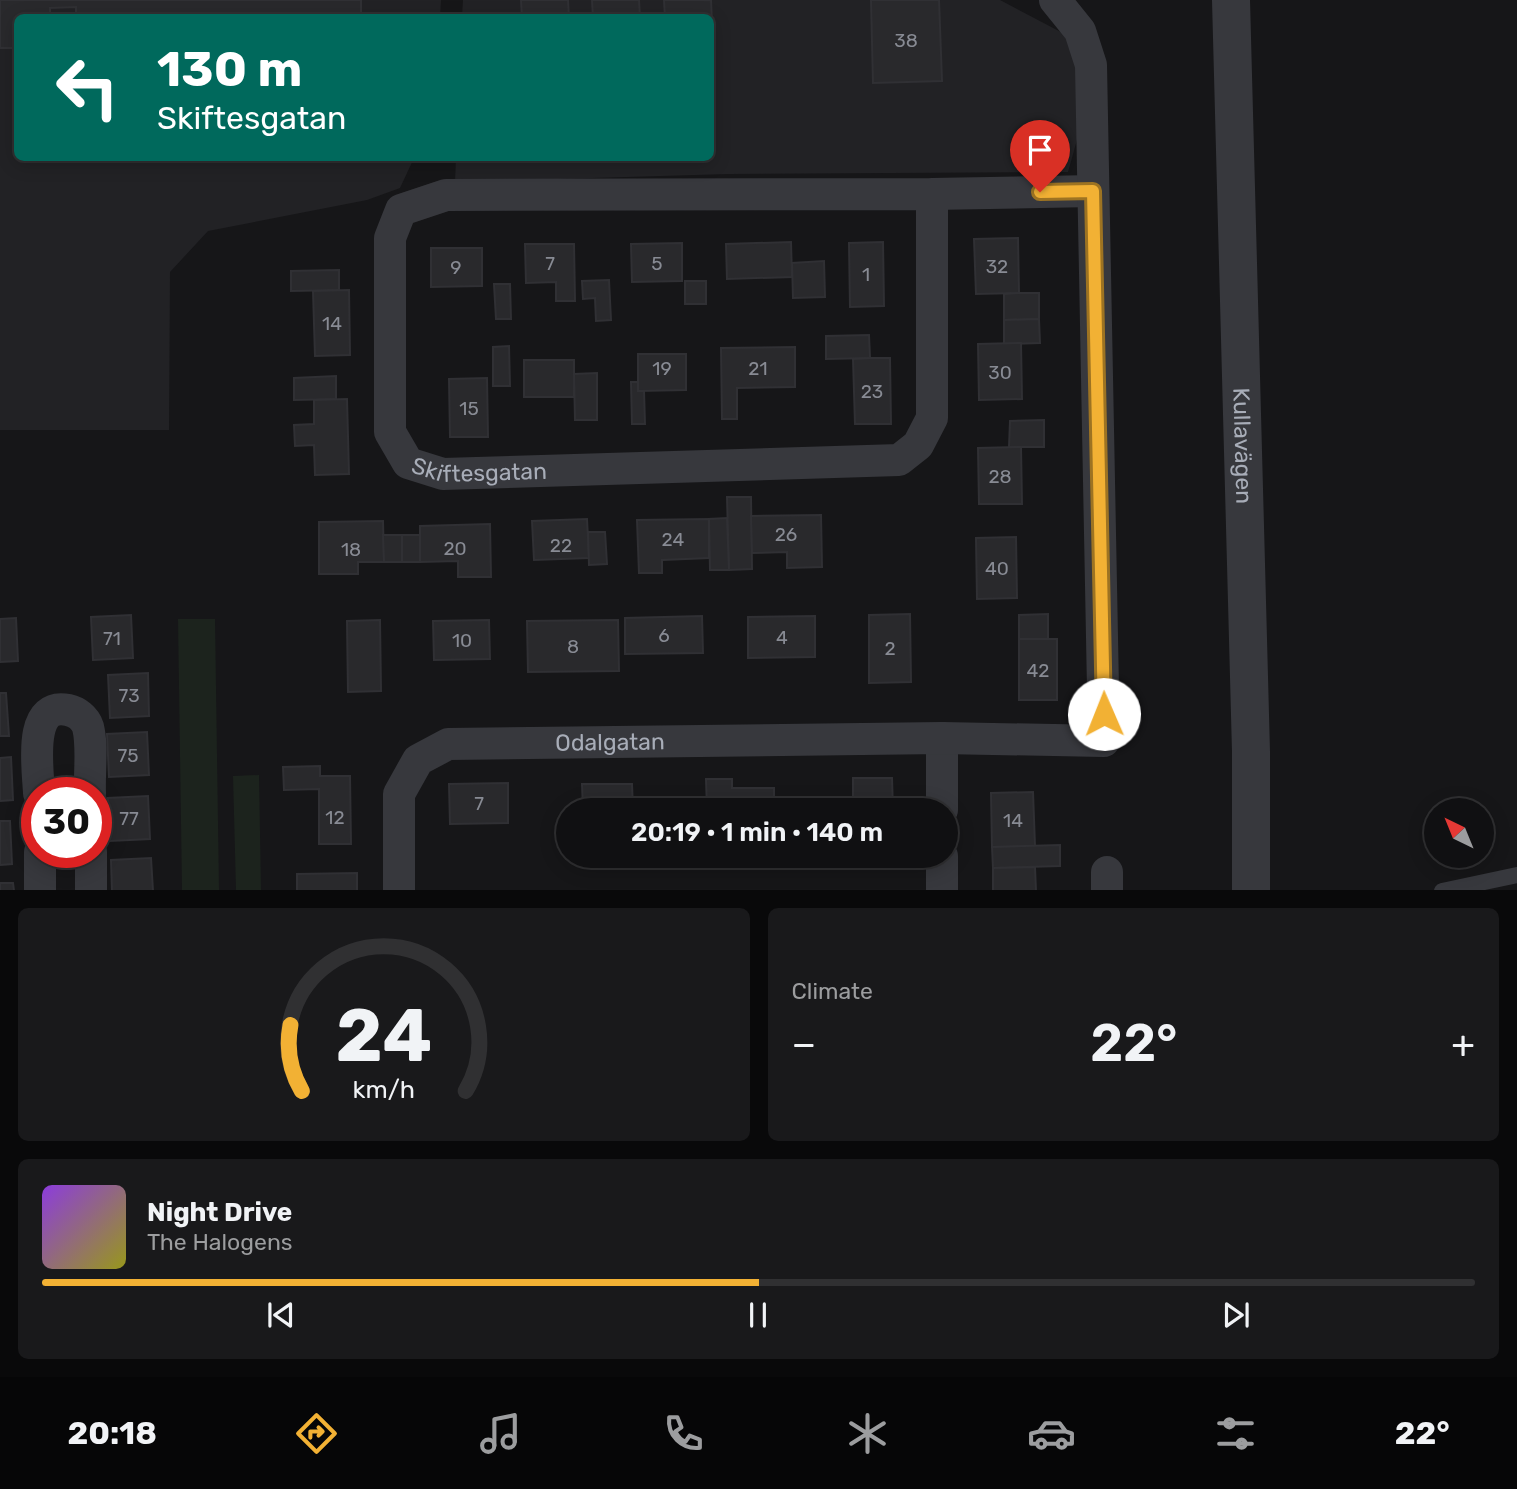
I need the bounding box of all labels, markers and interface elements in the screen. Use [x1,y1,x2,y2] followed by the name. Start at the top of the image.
[894,29,918,52] house number: 38
[157,40,302,98] text: 130 m
[42,42,133,133] icon: left
[157,99,346,137] text: Skiftesgatan
[1010,120,1070,192] pin
[1021,131,1059,169] icon: arrive
[545,252,555,275] house number: 7
[651,252,663,275] house number: 5
[986,255,1008,278] house number: 32
[450,256,462,279] house number: 9
[862,263,870,286] house number: 1
[322,312,342,335] house number: 14
[652,357,672,380] house number: 19
[748,357,768,380] house number: 21
[988,361,1012,384] house number: 30
[861,380,883,403] house number: 23
[1227,387,1258,504] street label: Kullavägen
[459,397,479,420] house number: 15
[408,451,547,488] street label: Skiftesgatan
[988,465,1012,488] house number: 28
[775,523,797,546] house number: 26
[662,528,685,551] house number: 24
[550,534,572,557] house number: 22
[443,537,467,560] house number: 20
[341,538,361,561] house number: 18
[985,557,1009,580] house number: 40
[658,624,670,647] house number: 6
[776,626,788,649] house number: 4
[103,627,121,650] house number: 71
[452,629,472,652] house number: 10
[567,635,579,658] house number: 8
[884,637,896,660] house number: 2
[1027,659,1049,682] house number: 42
[1067,677,1141,751] position arrow
[118,684,140,707] house number: 73
[555,727,665,757] street label: Odalgatan
[117,744,139,767] house number: 75
[21,777,112,868] speed limit sign: 30
[474,792,484,815] house number: 7
[1424,798,1494,868] north arrow
[1424,798,1494,868] map controls
[325,806,345,829] house number: 12
[119,807,139,830] house number: 77
[1003,809,1023,832] house number: 14
[631,817,883,848] text: 20:19 · 1 min · 140 m
[792,977,873,1005] text: Climate
[335,993,432,1079] text: 24
[1090,1012,1177,1074] text: 22°
[792,1021,816,1067] text: −
[1451,1021,1475,1067] text: +
[353,1074,415,1103] text: km/h
[147,1197,292,1228] text: Night Drive
[147,1228,293,1256] text: The Halogens
[262,1296,300,1334] icon: previous
[739,1296,777,1334] icon: pause
[1217,1296,1255,1334] icon: next
[292,1409,341,1458] icon: directions
[476,1409,525,1458] icon: music
[659,1409,708,1458] icon: phone
[843,1409,892,1458] icon: climate
[1027,1409,1076,1458] icon: car
[1211,1409,1260,1458] icon: filters
[67,1414,157,1452] text: 20:18
[1395,1414,1450,1452] text: 22°

